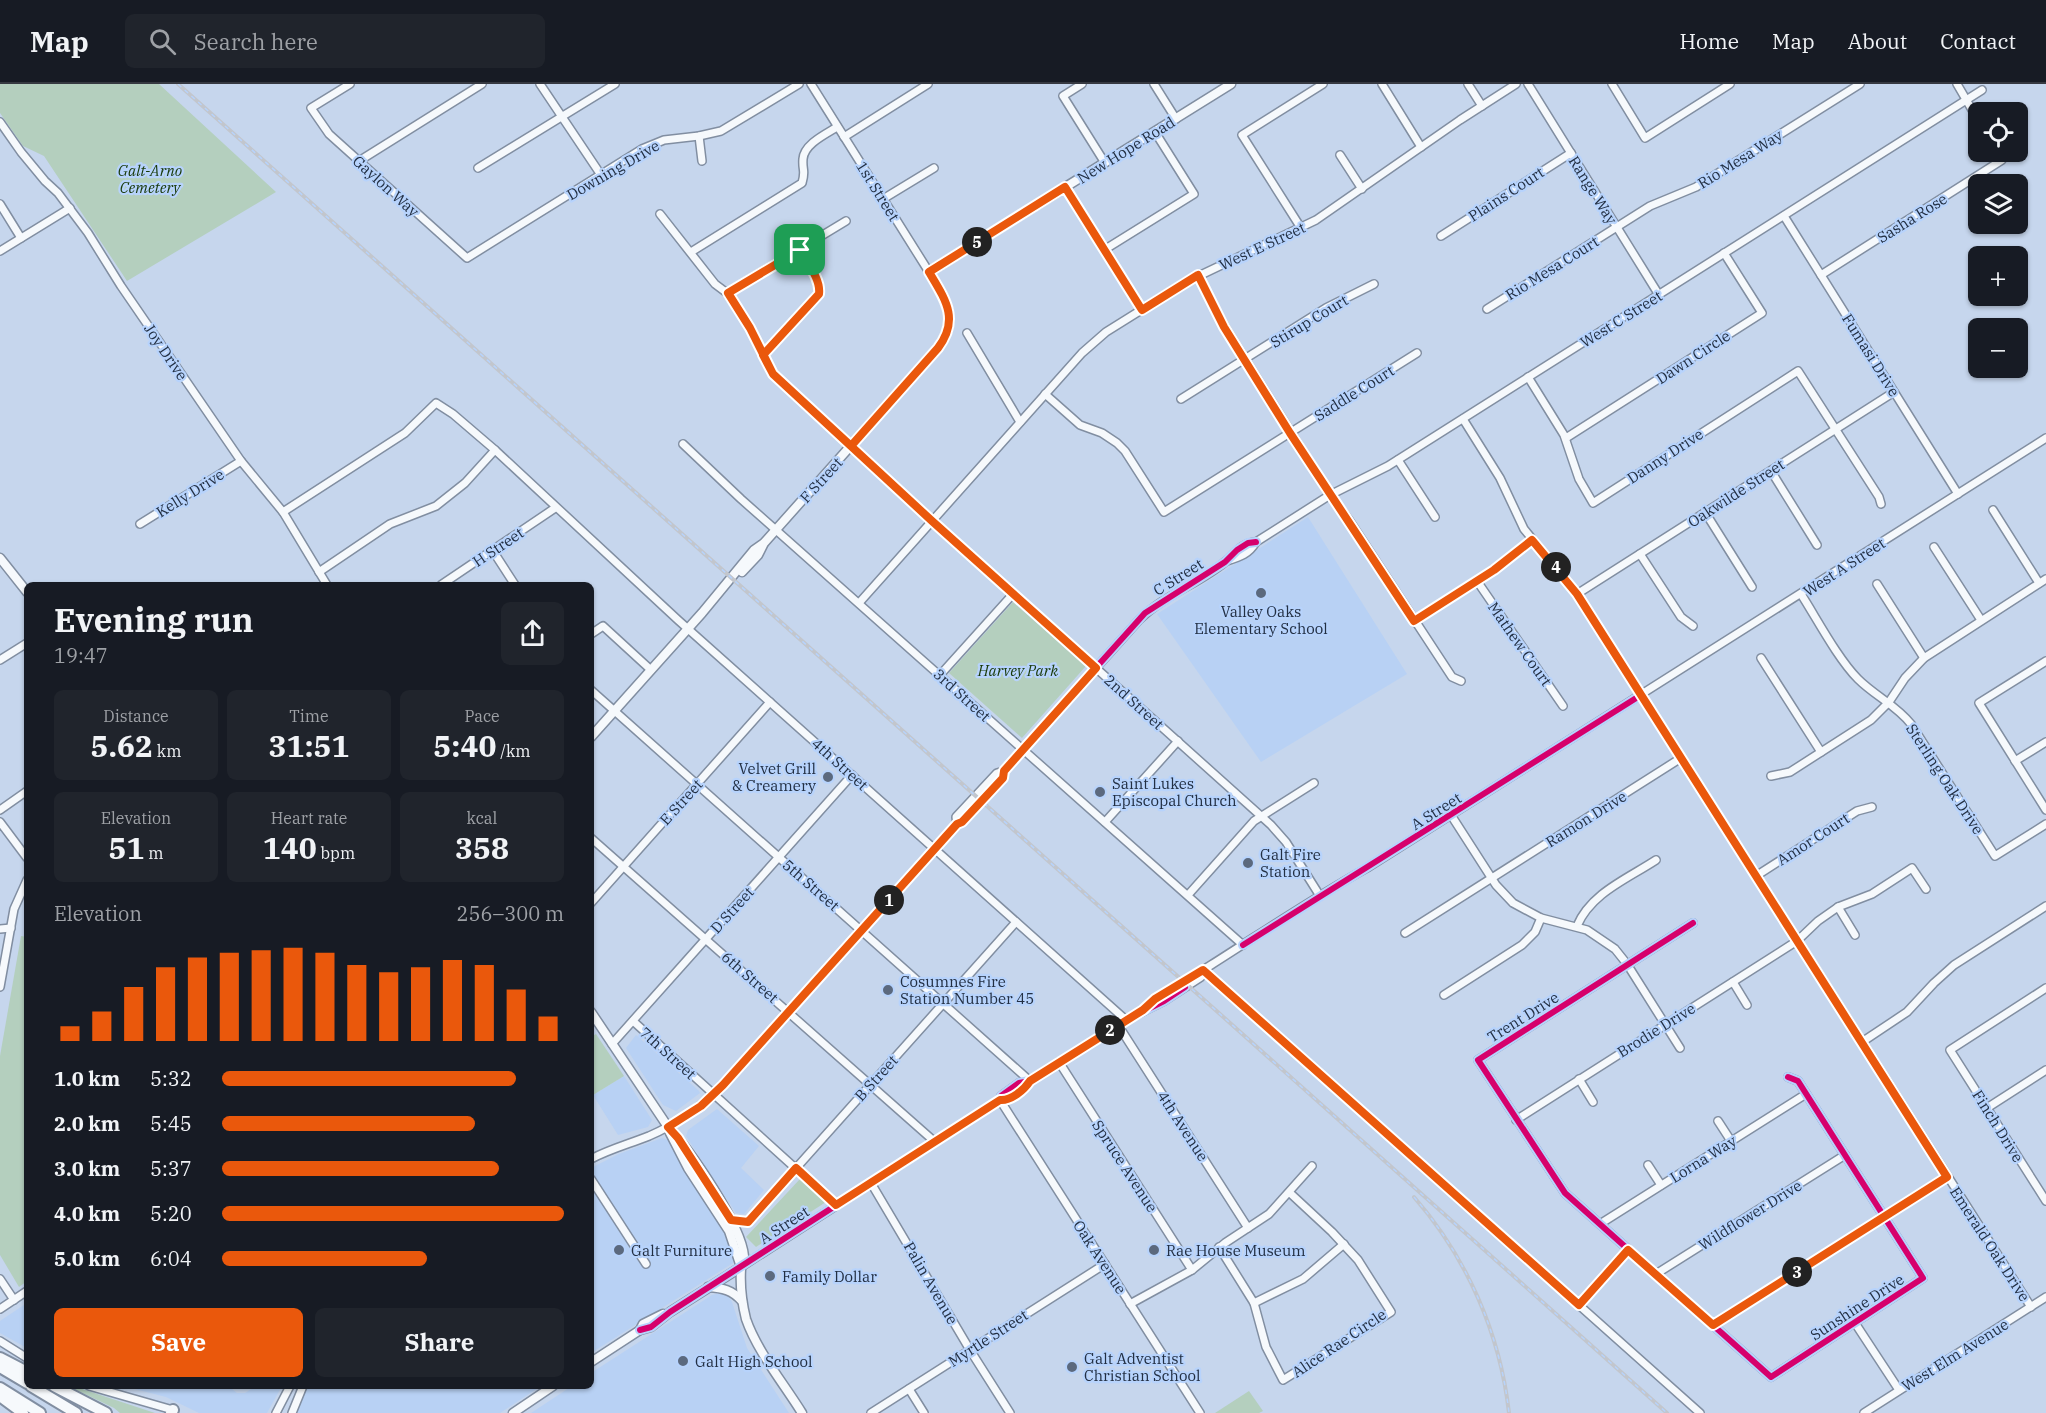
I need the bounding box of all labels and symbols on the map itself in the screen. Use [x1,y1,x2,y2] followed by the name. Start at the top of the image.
[1074,112,1178,188] street label: New Hope Road
[1694,125,1786,193] street label: Rio Mesa Way
[563,136,663,204] street label: Downing Drive
[349,151,423,221] street label: Gaylon Way
[1565,152,1621,228] street label: Range Way
[852,157,904,225] street label: 1st Street
[118,161,182,197] park label: Galt-Arno Cemetery
[1465,162,1547,226] street label: Plains Court
[1873,189,1951,247] street label: Sasha Rose
[1216,218,1308,274] street label: West E Street
[774,224,825,275] pin
[962,227,992,257] pin: 5
[1502,232,1602,304] street label: Rio Mesa Court
[1576,286,1666,352] street label: West C Street
[1267,290,1351,352] street label: Stirup Court
[1838,310,1904,400] street label: Fumasi Drive
[140,320,192,384] street label: Joy Drive
[1652,326,1734,388] street label: Dawn Circle
[1311,361,1397,425] street label: Saddle Court
[1623,424,1707,488] street label: Danny Drive
[796,453,846,507] street label: F Street
[1684,455,1788,531] street label: Oakwilde Street
[152,465,228,521] street label: Kelly Drive
[469,523,527,571] street label: H Street
[1800,533,1888,601] street label: West A Street
[1541,552,1571,582] pin: 4
[1149,554,1207,600] street label: C Street
[1254,586,1268,600] marker: Valley Oaks Elementary School
[1484,598,1556,690] street label: Mathew Court
[1194,602,1328,638] place label: Valley Oaks Elementary School
[977,661,1058,680] park label: Harvey Park
[929,664,995,726] street label: 3rd Street
[1100,670,1168,734] street label: 2nd Street
[1902,720,1988,838] street label: Sterling Oak Drive
[808,734,872,794] street label: 4th Street
[732,759,816,795] place label: Velvet Grill & Creamery
[821,770,835,784] marker: Velvet Grill & Creamery
[1112,774,1237,810] place label: Saint Lukes Episcopal Church
[655,775,707,829] street label: E Street
[1093,785,1107,799] marker: Saint Lukes Episcopal Church
[1542,787,1630,851] street label: Ramon Drive
[1407,788,1465,834] street label: A Street
[1773,809,1853,869] street label: Amor Court
[1260,845,1321,881] place label: Galt Fire Station
[779,855,843,915] street label: 5th Street
[1241,856,1255,870] marker: Galt Fire Station
[706,883,758,937] street label: D Street
[874,885,904,915] pin: 1
[718,947,782,1007] street label: 6th Street
[900,972,1034,1008] place label: Cosumnes Fire Station Number 45
[881,983,895,997] marker: Cosumnes Fire Station Number 45
[1484,988,1562,1046] street label: Trent Drive
[1613,998,1699,1062] street label: Brodie Drive
[1095,1015,1125,1045] pin: 2
[636,1023,700,1083] street label: 7th Street
[850,1051,902,1105] street label: B Street
[1968,1086,2028,1166] street label: Finch Drive
[1153,1087,1213,1165] street label: 4th Avenue
[1088,1116,1162,1216] street label: Spruce Avenue
[1666,1131,1740,1187] street label: Lorna Way
[1695,1176,1805,1254] street label: Wildflower Drive
[1946,1183,2034,1305] street label: Emerald Oak Drive
[755,1202,813,1248] street label: A Street
[1069,1217,1131,1297] street label: Oak Avenue
[900,1238,962,1328] street label: Palin Avenue
[631,1241,732,1260] place label: Galt Furniture
[1166,1241,1306,1260] place label: Rae House Museum
[612,1243,626,1257] marker: Galt Furniture
[1147,1243,1161,1257] marker: Rae House Museum
[1782,1257,1812,1287] pin: 3
[782,1267,877,1286] place label: Family Dollar
[763,1269,777,1283] marker: Family Dollar
[1807,1270,1907,1344] street label: Sunshine Drive
[1288,1304,1390,1382] street label: Alice Rae Circle
[945,1305,1031,1371] street label: Myrtle Street
[1898,1314,2012,1396] street label: West Elm Avenue
[1084,1349,1200,1385] place label: Galt Adventist Christian School
[695,1352,812,1371] place label: Galt High School
[676,1354,690,1368] marker: Galt High School
[1065,1360,1079,1374] marker: Galt Adventist Christian School

